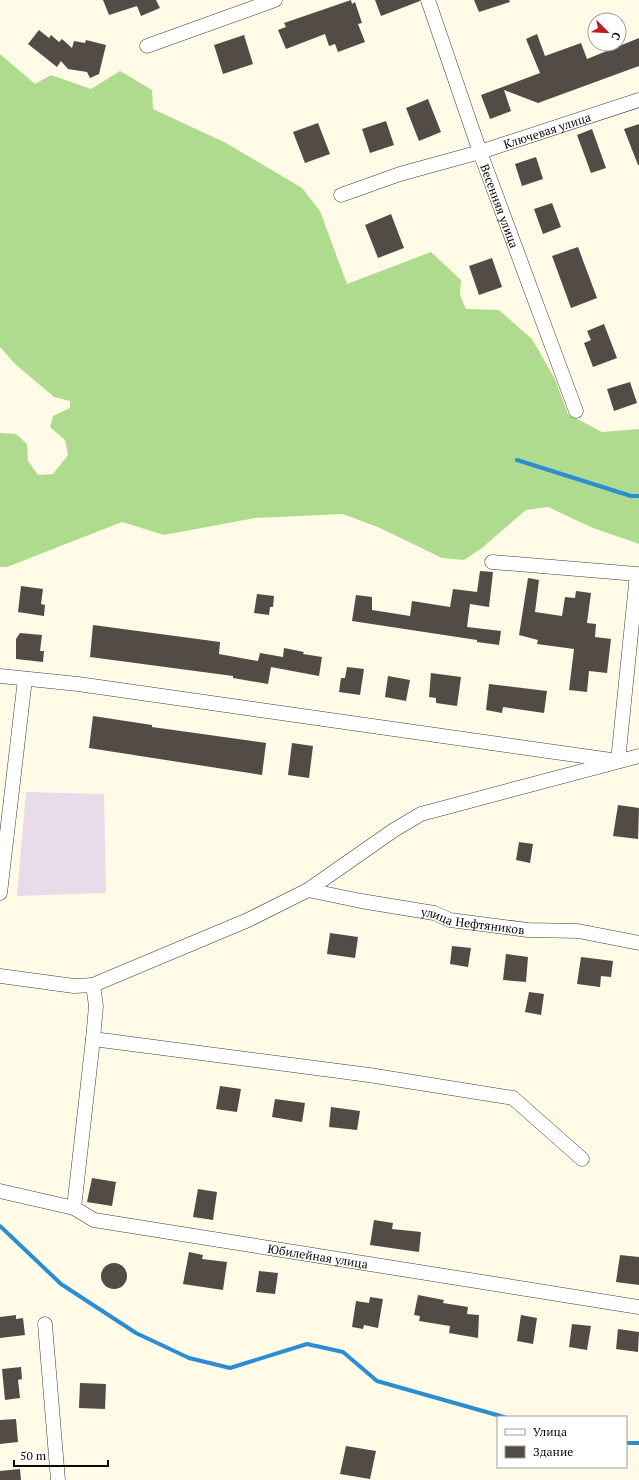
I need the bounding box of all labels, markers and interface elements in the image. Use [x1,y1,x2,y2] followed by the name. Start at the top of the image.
[587,12,627,52] north arrow
[608,30,624,42] text: С
[501,109,593,151] street label: Ключевая улица
[478,162,522,250] street label: Весенняя улица
[419,903,526,937] street label: улица Нефтяников
[267,1240,369,1271] street label: Юбилейная улица
[497,1416,627,1468] legend
[533,1424,567,1439] text: Улица
[14,1442,108,1468] scale bar
[533,1444,573,1459] text: Здание
[20,1448,47,1463] text: 50 m

